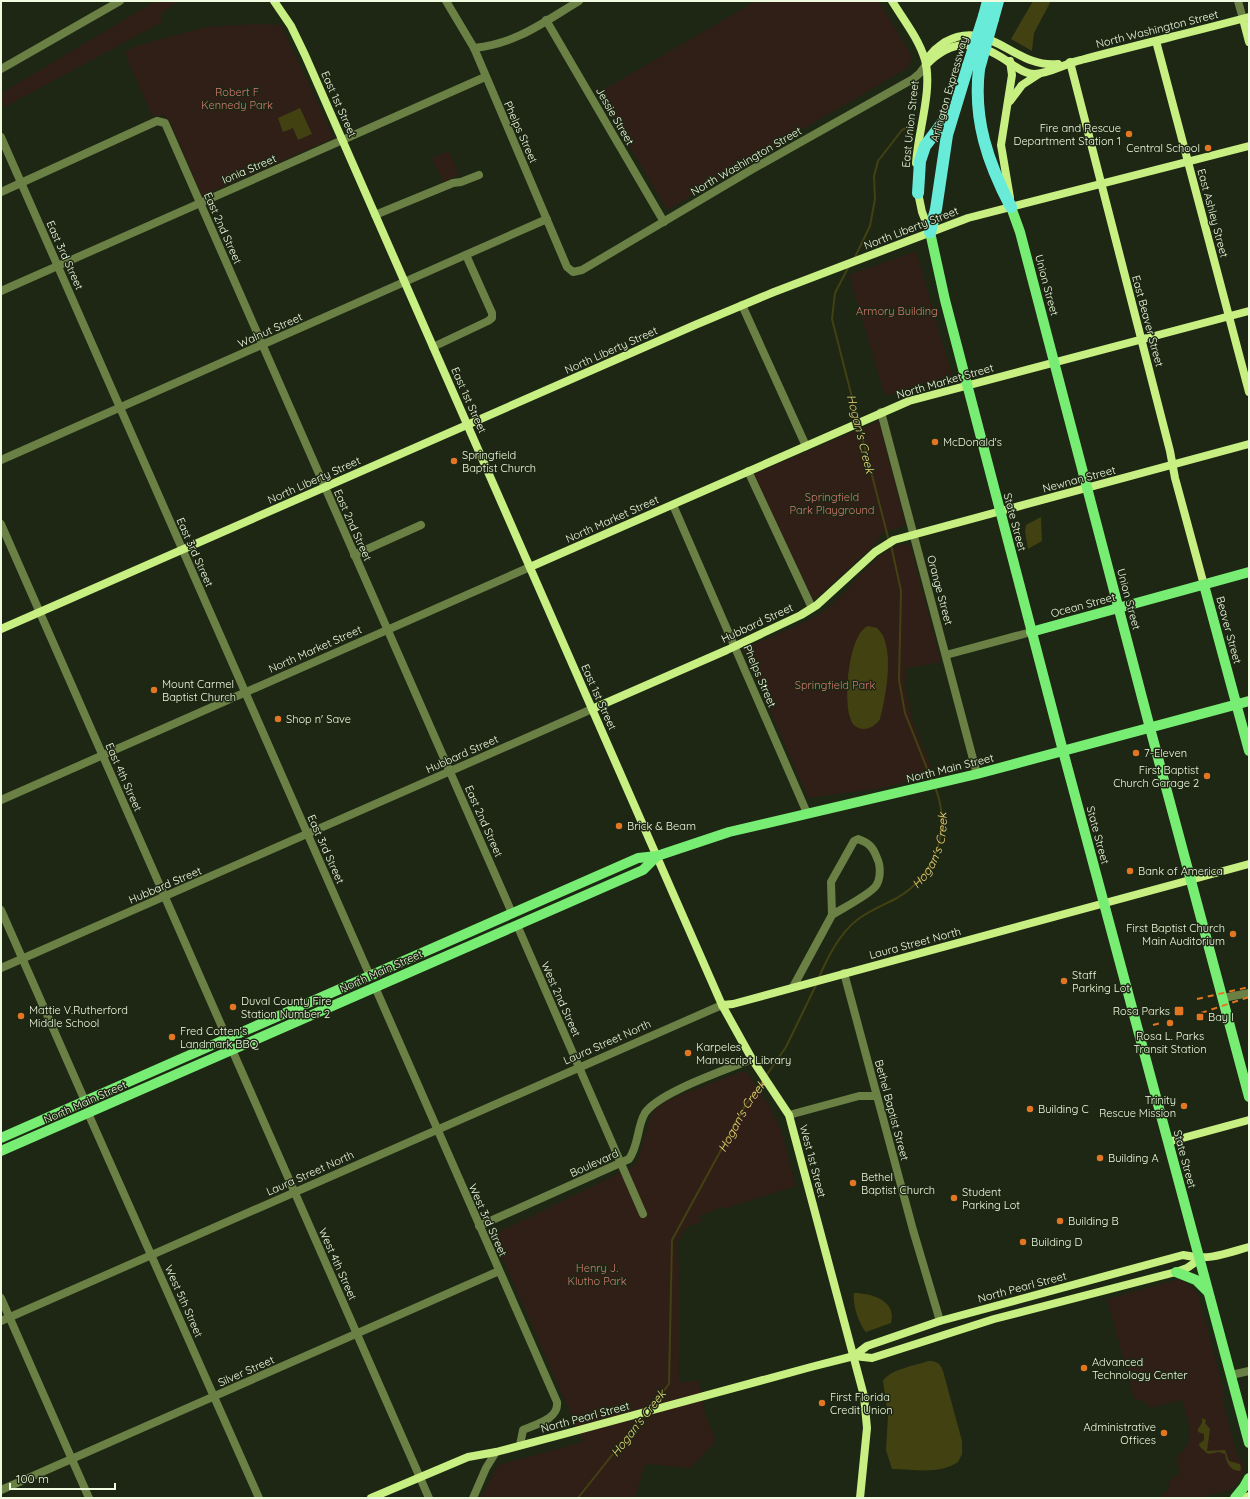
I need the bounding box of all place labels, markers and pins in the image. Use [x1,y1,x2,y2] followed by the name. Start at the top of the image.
[1013,121,1121,148] place label: Fire and Rescue Department Station 1
[1124,129,1134,139] marker: Fire and Rescue Department Station 1
[1126,141,1200,155] place label: Central School
[1203,143,1213,153] marker: Central School
[943,435,1002,449] place label: McDonald's
[930,437,940,447] marker: McDonald's
[462,448,536,475] place label: Springfield Baptist Church
[449,456,459,466] marker: Springfield Baptist Church
[162,677,236,704] place label: Mount Carmel Baptist Church
[149,685,159,695] marker: Mount Carmel Baptist Church
[286,712,351,726] place label: Shop n' Save
[273,714,283,724] marker: Shop n' Save
[1144,746,1187,760] place label: 7-Eleven
[1131,748,1141,758] marker: 7-Eleven
[1113,763,1199,790] place label: First Baptist Church Garage 2
[1202,771,1212,781] marker: First Baptist Church Garage 2
[627,819,696,833] place label: Brick & Beam
[614,821,624,831] marker: Brick & Beam
[1138,864,1223,878] place label: Bank of America
[1125,866,1135,876] marker: Bank of America
[1126,921,1225,948] place label: First Baptist Church Main Auditorium
[1228,929,1238,939] marker: First Baptist Church Main Auditorium
[1072,968,1130,995] place label: Staff Parking Lot
[1059,976,1069,986] marker: Staff Parking Lot
[241,994,331,1021] place label: Duval County Fire Station Number 2
[228,1002,238,1012] marker: Duval County Fire Station Number 2
[29,1003,128,1030] place label: Mattie V.Rutherford Middle School
[1113,1004,1170,1018] place label: Rosa Parks
[1173,1005,1185,1017] marker: Rosa Parks
[1208,1010,1234,1024] place label: Bay I
[16,1011,26,1021] marker: Mattie V.Rutherford Middle School
[1195,1012,1205,1022] marker: Bay I
[1165,1018,1175,1028] marker: Rosa L. Parks Transit Station
[180,1024,259,1051] place label: Fred Cotten's Landmark BBQ
[1133,1029,1207,1056] place label: Rosa L. Parks Transit Station
[167,1032,177,1042] marker: Fred Cotten's Landmark BBQ
[696,1040,791,1067] place label: Karpeles Manuscript Library
[683,1048,693,1058] marker: Karpeles Manuscript Library
[1099,1093,1176,1120] place label: Trinity Rescue Mission
[1179,1101,1189,1111] marker: Trinity Rescue Mission
[1038,1102,1089,1116] place label: Building C
[1025,1104,1035,1114] marker: Building C
[1108,1151,1159,1165] place label: Building A
[1095,1153,1105,1163] marker: Building A
[861,1170,935,1197] place label: Bethel Baptist Church
[848,1178,858,1188] marker: Bethel Baptist Church
[962,1185,1020,1212] place label: Student Parking Lot
[949,1193,959,1203] marker: Student Parking Lot
[1068,1214,1119,1228] place label: Building B
[1055,1216,1065,1226] marker: Building B
[1031,1235,1082,1249] place label: Building D
[1018,1237,1028,1247] marker: Building D
[1092,1355,1188,1382] place label: Advanced Technology Center
[1079,1363,1089,1373] marker: Advanced Technology Center
[830,1390,893,1417] place label: First Florida Credit Union
[817,1398,827,1408] marker: First Florida Credit Union
[1083,1420,1156,1447] place label: Administrative Offices
[1159,1428,1169,1438] marker: Administrative Offices

